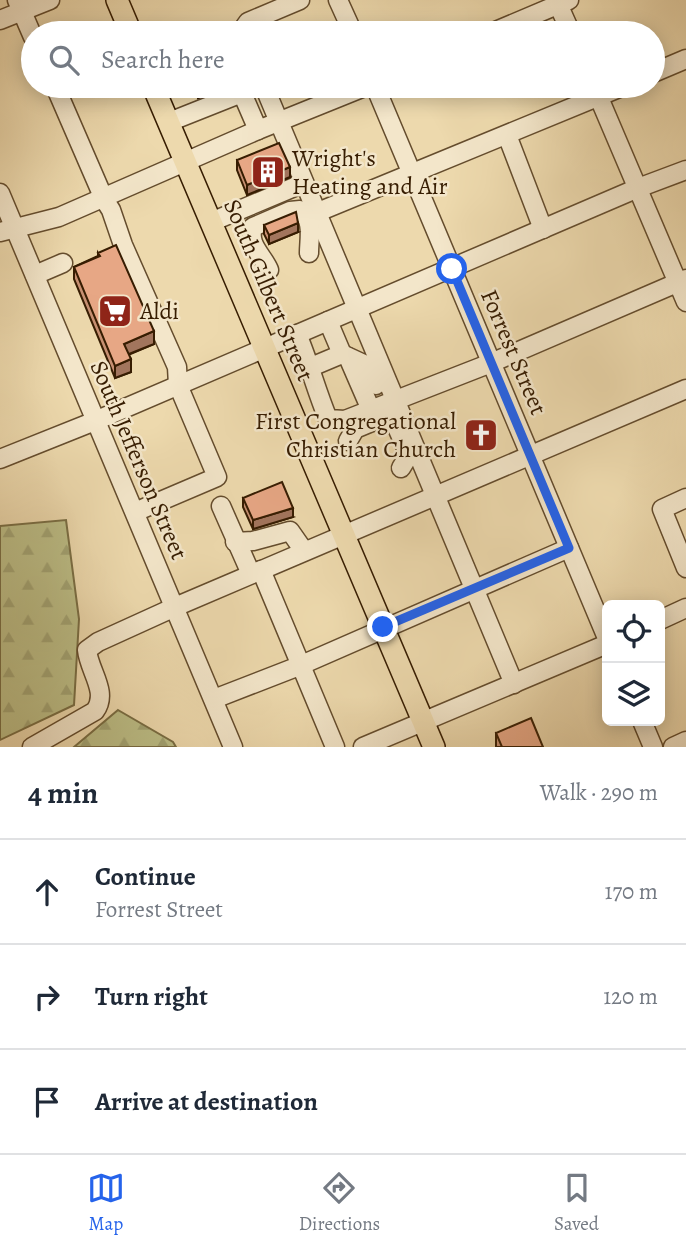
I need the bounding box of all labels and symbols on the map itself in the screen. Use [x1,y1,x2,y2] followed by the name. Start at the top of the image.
[291,142,448,202] place label: Wright's Heating and Air
[249,153,287,191] building icon: Wright's Heating and Air
[216,194,322,386] street label: South Gilbert Street
[436,253,467,284] route start
[473,284,555,420] street label: Forrest Street
[96,292,134,330] supermarket icon: Aldi
[139,295,179,327] place label: Aldi
[83,355,195,565] street label: South Jefferson Street
[255,405,456,465] place label: First Congregational Christian Church
[462,416,500,454] church icon: First Congregational Christian Church
[367,611,398,642] route end

